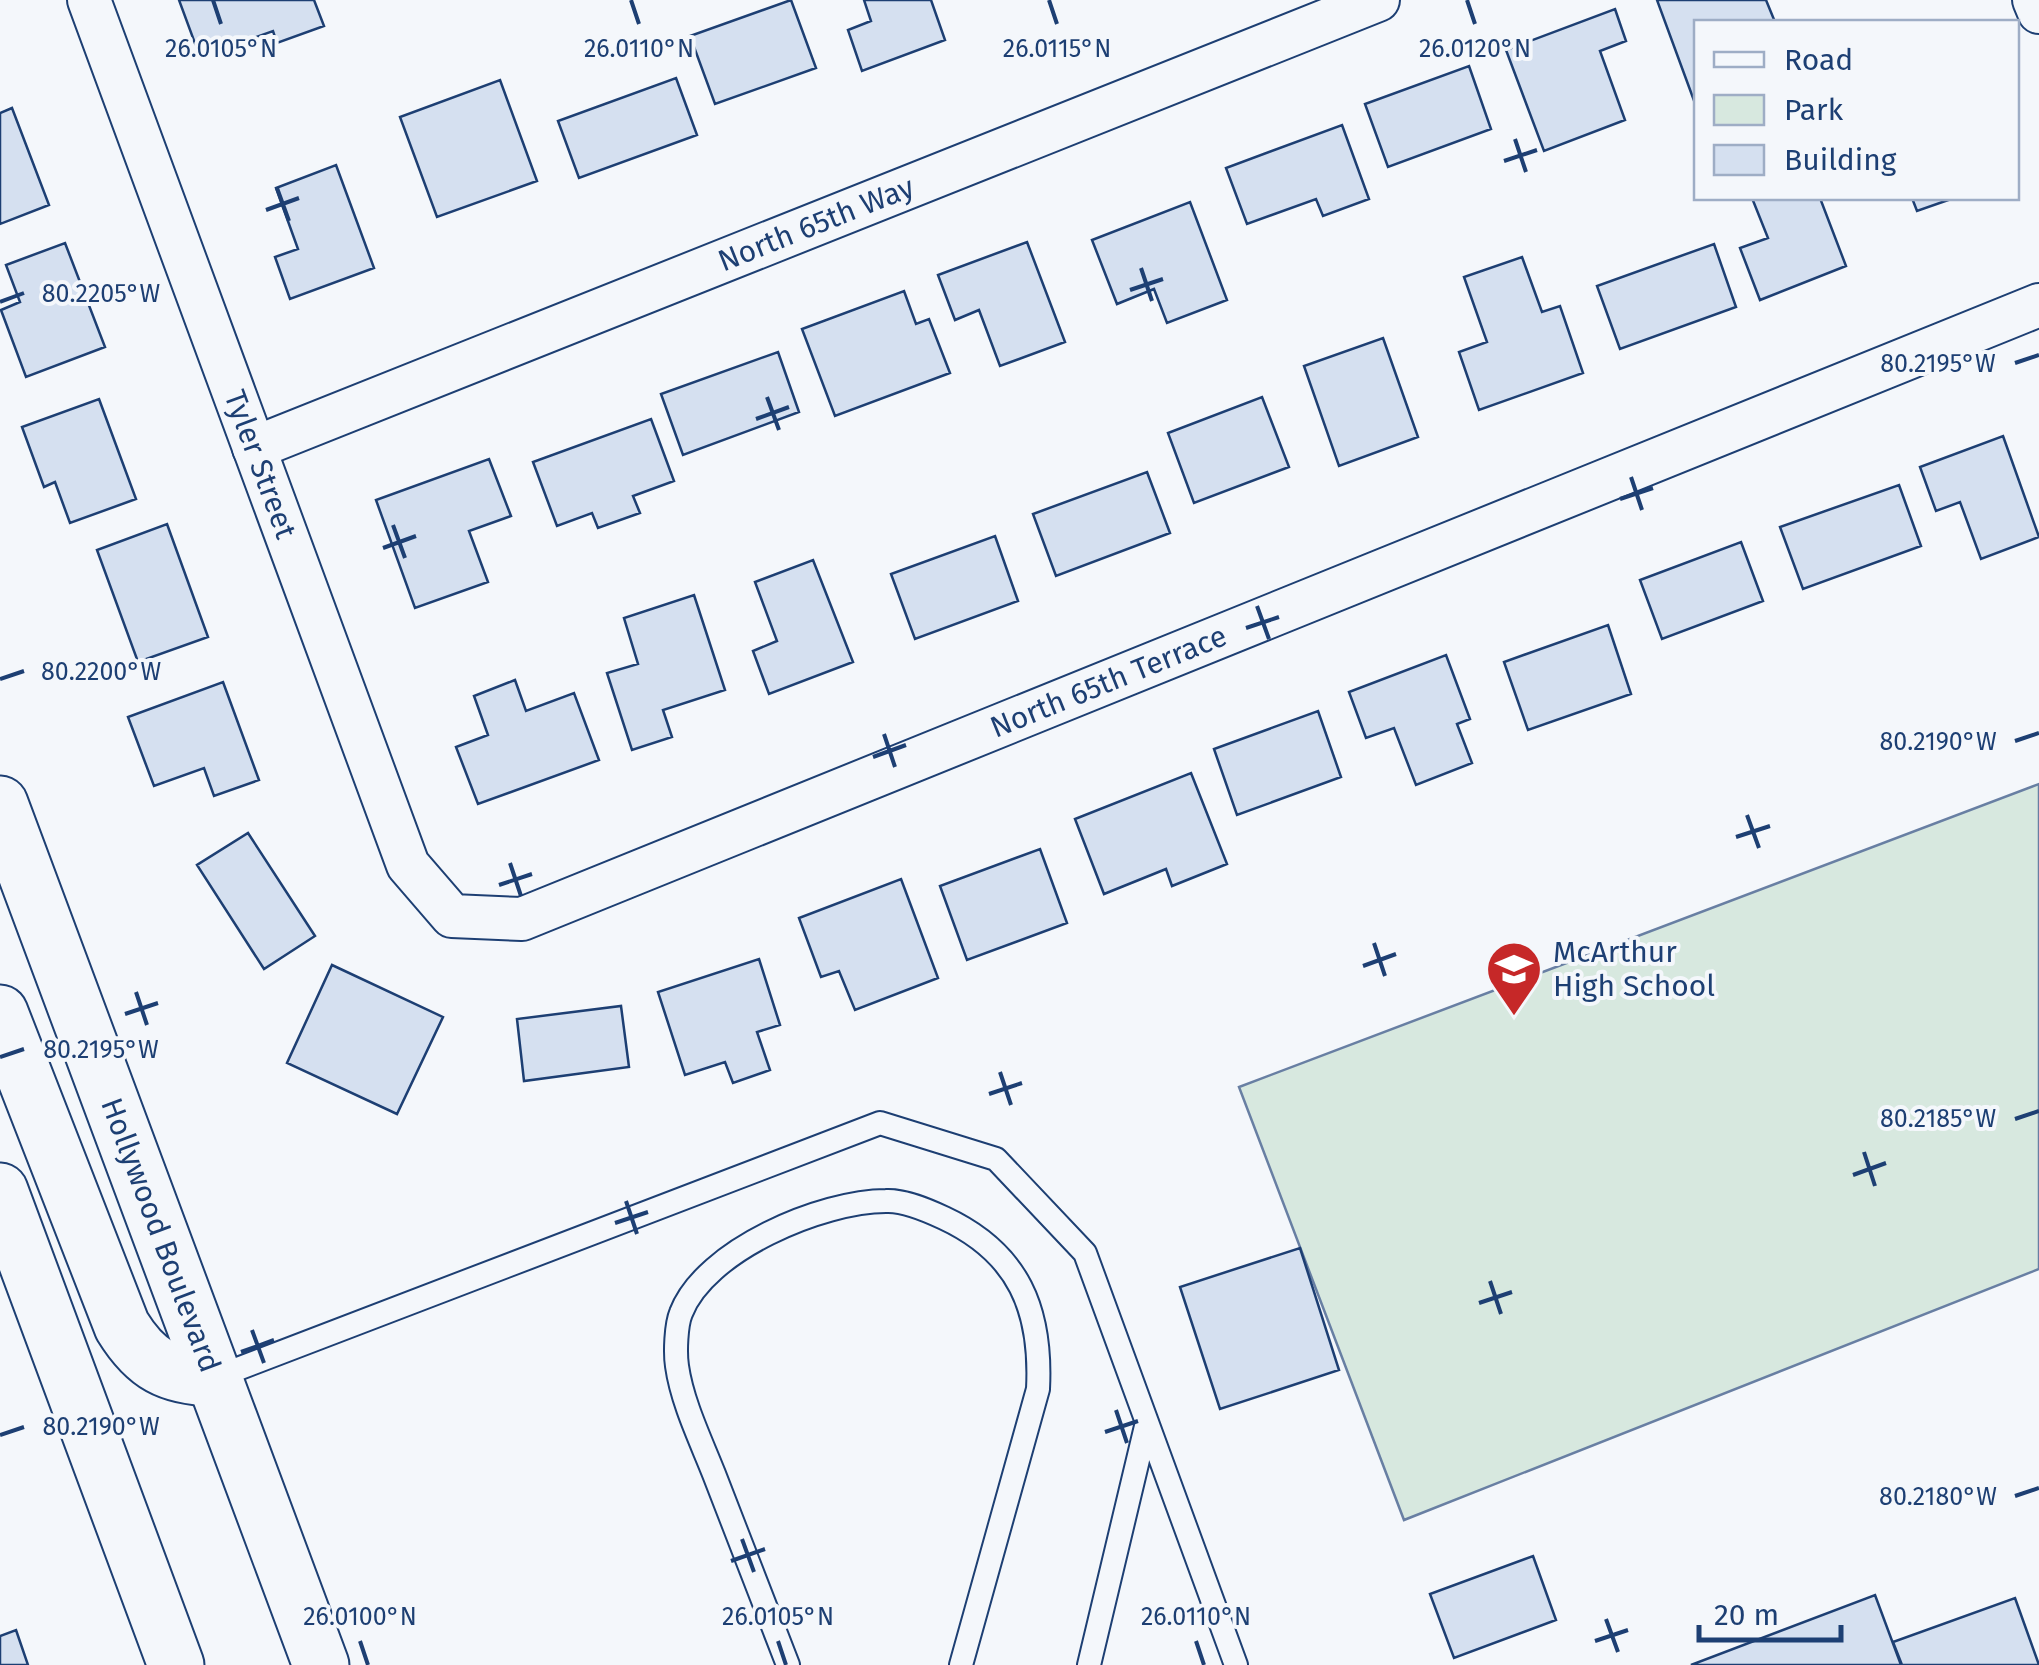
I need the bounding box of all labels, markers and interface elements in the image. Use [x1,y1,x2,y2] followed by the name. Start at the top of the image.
[1694,20,2019,200] legend
[165,34,277,64] text: 26.0105°N
[584,34,694,64] text: 26.0110°N
[1003,34,1111,64] text: 26.0115°N
[1419,34,1531,64] text: 26.0120°N
[1784,42,1853,78] text: Road
[1784,92,1844,128] text: Park
[1784,142,1897,178] text: Building
[713,169,919,279] street label: North 65th Way
[42,279,161,309] text: 80.2205°W
[1880,349,1996,379] text: 80.2195°W
[217,385,304,544] street label: Tyler Street
[985,618,1232,746] street label: North 65th Terrace
[41,657,161,687] text: 80.2200°W
[1879,727,1997,757] text: 80.2190°W
[1553,934,1715,1004] place label: McArthur High School
[1484,939,1544,1018] school or university icon: McArthur High School
[43,1035,159,1065] text: 80.2195°W
[93,1093,228,1377] street label: Hollywood Boulevard
[1880,1104,1996,1134] text: 80.2185°W
[42,1412,160,1442] text: 80.2190°W
[1879,1482,1997,1512] text: 80.2180°W
[1699,1580,1842,1642] scale bar
[1714,1597,1779,1633] text: 20 m
[303,1602,417,1632] text: 26.0100°N
[722,1602,834,1632] text: 26.0105°N
[1141,1602,1251,1632] text: 26.0110°N

